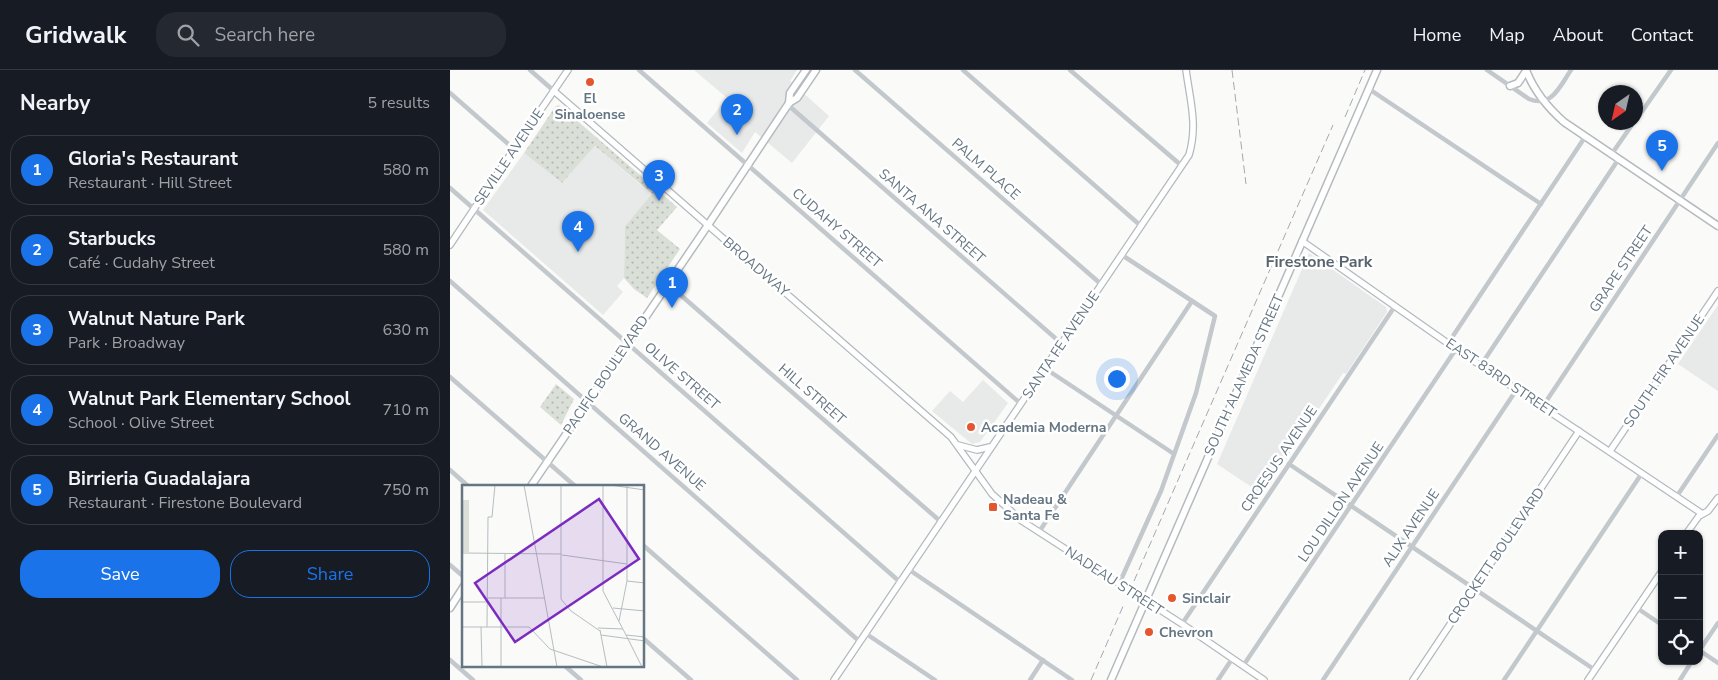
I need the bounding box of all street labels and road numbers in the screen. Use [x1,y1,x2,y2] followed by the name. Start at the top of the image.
[470,105,548,209] street label: SEVILLE AVENUE
[948,134,1024,204] street label: PALM PLACE
[875,164,990,268] street label: SANTA ANA STREET
[788,184,886,273] street label: CUDAHY STREET
[1585,221,1657,316] street label: GRAPE STREET
[719,233,794,301] street label: BROADWAY
[1018,288,1104,402] street label: SANTA FE AVENUE
[1200,291,1288,459] street label: SOUTH ALAMEDA STREET
[1619,311,1709,431] street label: SOUTH FIR AVENUE
[559,312,653,438] street label: PACIFIC BOULEVARD
[1442,334,1560,422] street label: EAST 83RD STREET
[640,338,724,414] street label: OLIVE STREET
[774,359,850,429] street label: HILL STREET
[1236,402,1322,516] street label: CROESUS AVENUE
[614,409,710,495] street label: GRAND AVENUE
[1294,438,1388,566] street label: LOU DILLON AVENUE
[1443,484,1549,628] street label: CROCKETT BOULEVARD
[1378,485,1444,571] street label: ALIX AVENUE
[1061,542,1167,620] street label: NADEAU STREET

